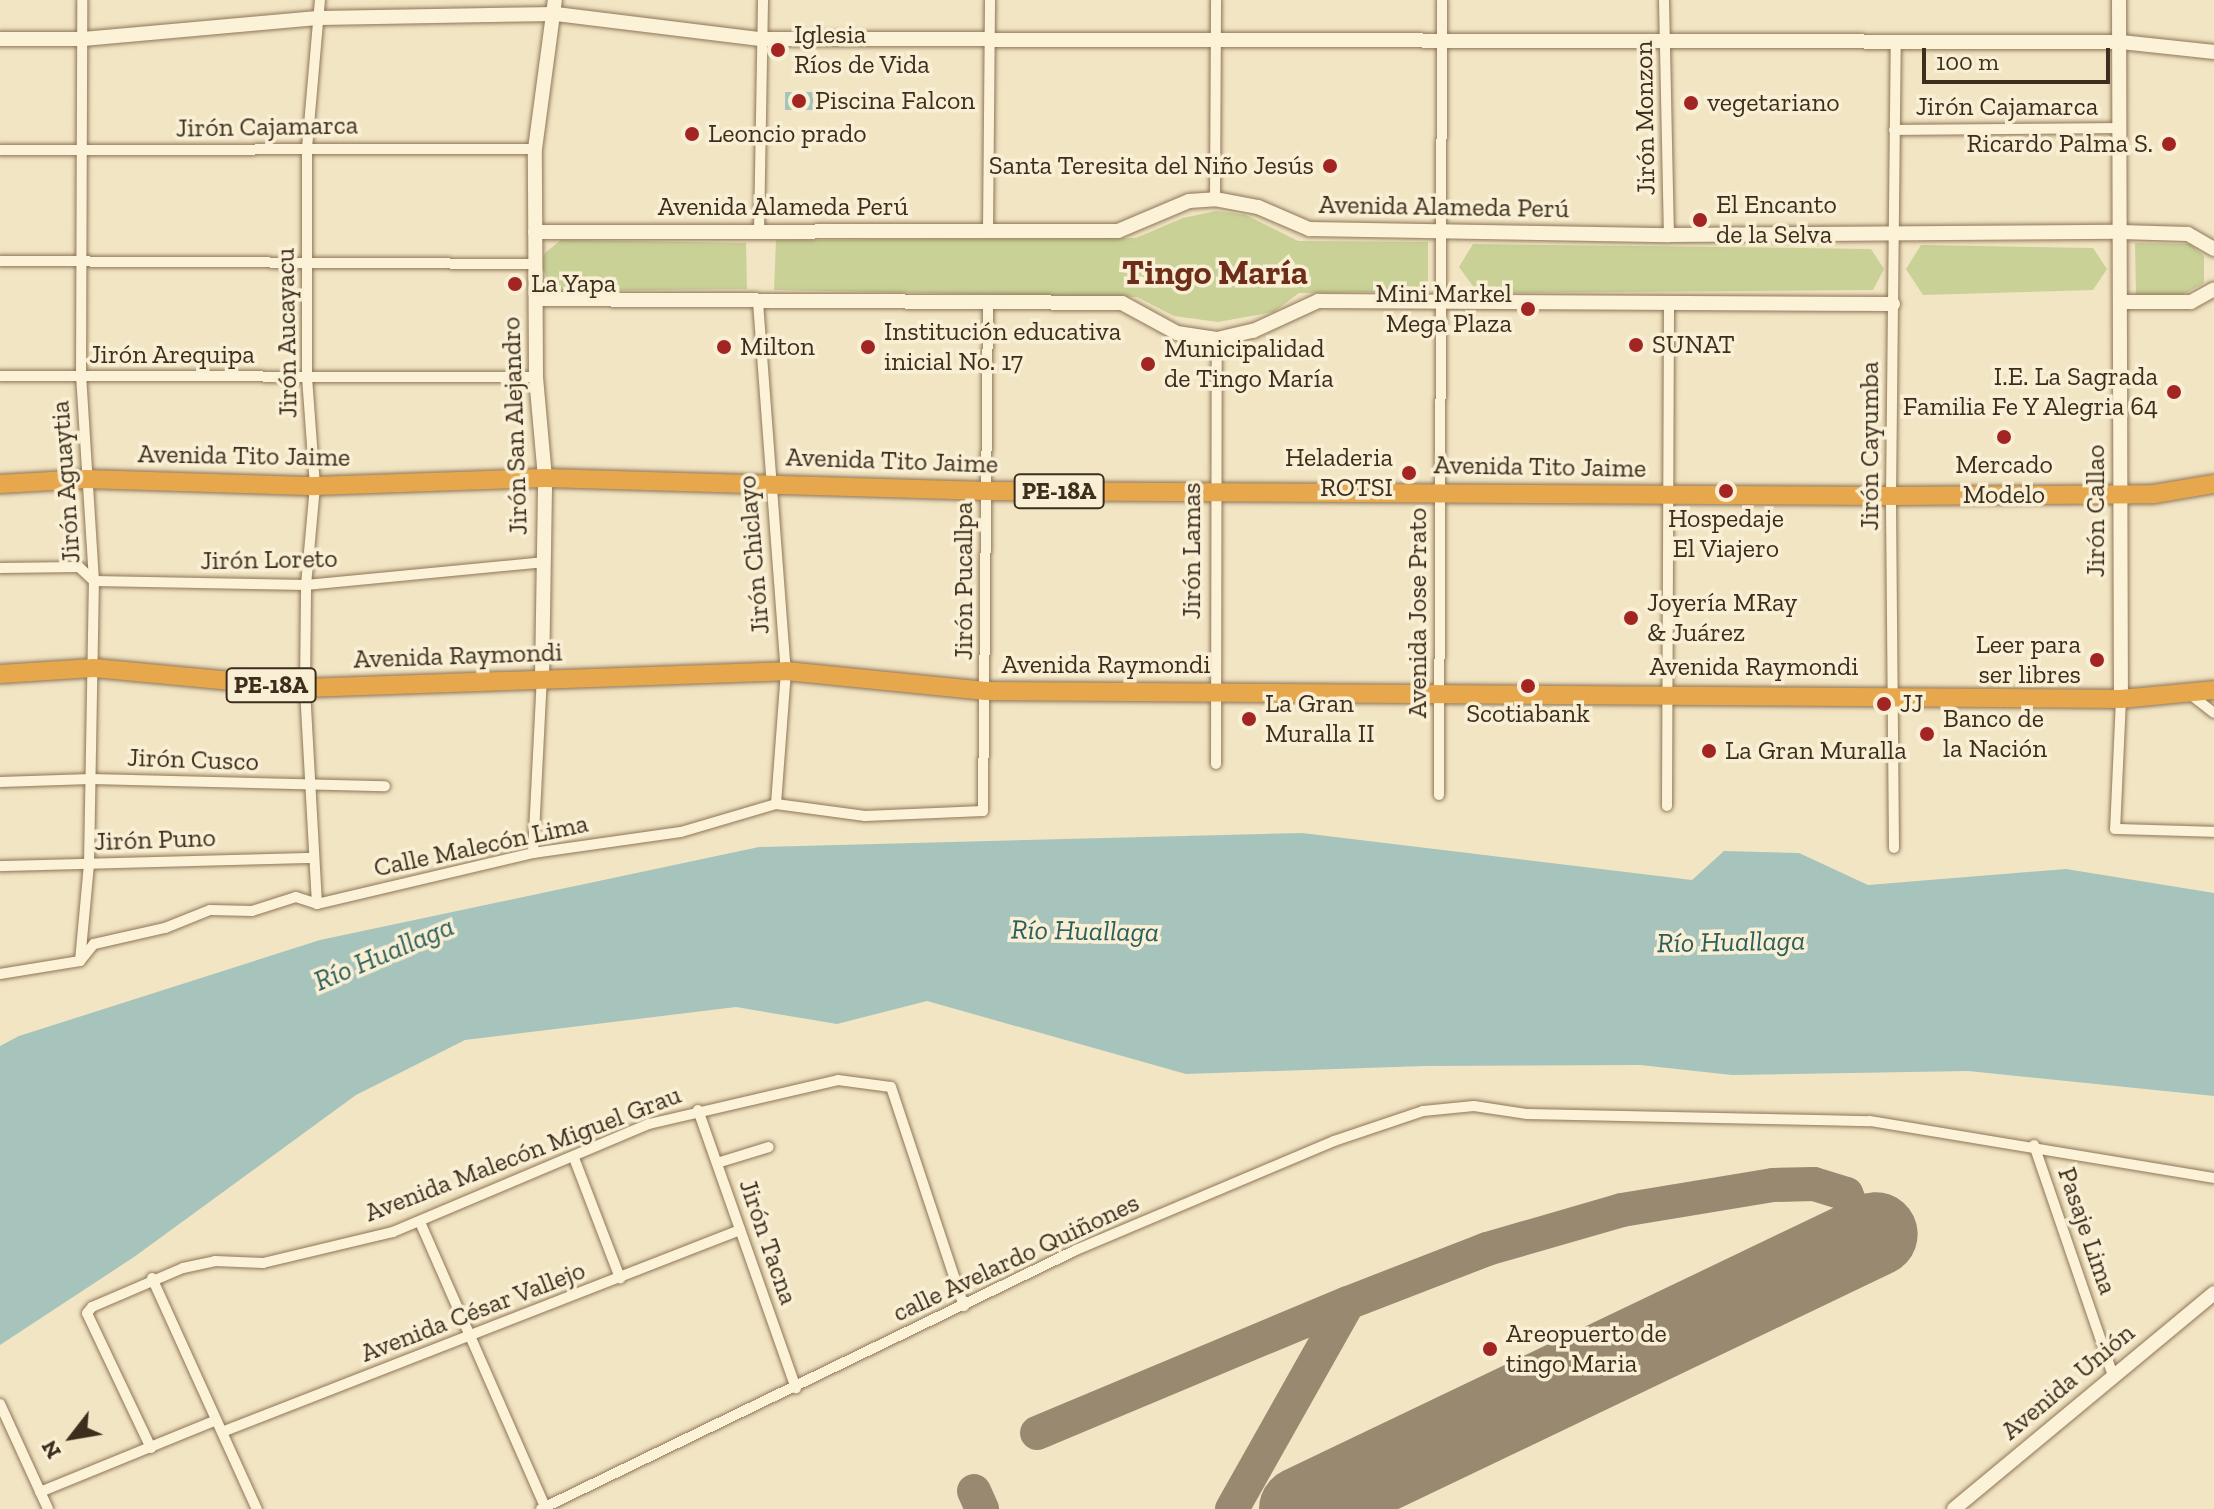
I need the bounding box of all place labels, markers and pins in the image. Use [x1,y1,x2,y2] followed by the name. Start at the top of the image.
[794,19,931,80] place label: Iglesia Ríos de Vida
[769,41,787,59] marker: Iglesia Ríos de Vida
[815,85,975,117] place label: Piscina Falcon
[1707,87,1840,119] place label: vegetariano
[790,92,808,110] marker: Piscina Falcon
[1682,94,1700,112] marker: vegetariano
[708,118,867,150] place label: Leoncio prado
[683,125,701,143] marker: Leoncio prado
[1966,128,2153,160] place label: Ricardo Palma S.
[2160,135,2178,153] marker: Ricardo Palma S.
[988,150,1314,182] place label: Santa Teresita del Niño Jesús
[1321,157,1339,175] marker: Santa Teresita del Niño Jesús
[1716,189,1837,250] place label: El Encanto de la Selva
[1691,211,1709,229] marker: El Encanto de la Selva
[531,268,617,300] place label: La Yapa
[506,275,524,293] marker: La Yapa
[1376,278,1512,340] place label: Mini Markel Mega Plaza
[1519,300,1537,318] marker: Mini Markel Mega Plaza
[884,316,1121,378] place label: Institución educativa inicial No. 17
[1652,329,1735,361] place label: SUNAT
[740,331,815,363] place label: Milton
[1164,333,1334,394] place label: Municipalidad de Tingo María
[1627,336,1645,354] marker: SUNAT
[715,338,733,356] marker: Milton
[859,338,877,356] marker: Institución educativa inicial No. 17
[1139,355,1157,373] marker: Municipalidad de Tingo María
[1900,361,2158,422] place label: I.E. La Sagrada Familia Fe Y Alegria 64
[2165,383,2183,401] marker: I.E. La Sagrada Familia Fe Y Alegria 64
[1995,428,2013,446] marker: Mercado Modelo
[1285,442,1393,504] place label: Heladeria ROTSI
[1955,449,2053,510] place label: Mercado Modelo
[1400,464,1418,482] marker: Heladeria ROTSI
[1717,482,1735,500] marker: Hospedaje El Viajero
[1668,503,1784,564] place label: Hospedaje El Viajero
[1647,587,1797,648] place label: Joyería MRay & Juárez
[1622,609,1640,627] marker: Joyería MRay & Juárez
[1975,629,2081,690] place label: Leer para ser libres
[2088,651,2106,669] marker: Leer para ser libres
[1519,677,1537,695] marker: Scotiabank
[1265,688,1375,750] place label: La Gran Muralla II
[1900,688,1923,720] place label: JJ
[1875,695,1893,713] marker: JJ
[1466,698,1590,730] place label: Scotiabank
[1943,703,2047,764] place label: Banco de la Nación
[1240,710,1258,728] marker: La Gran Muralla II
[1918,725,1936,743] marker: Banco de la Nación
[1725,735,1907,767] place label: La Gran Muralla
[1700,742,1718,760] marker: La Gran Muralla
[1506,1318,1667,1380] place label: Areopuerto de tingo Maria
[1481,1340,1499,1358] marker: Areopuerto de tingo Maria

